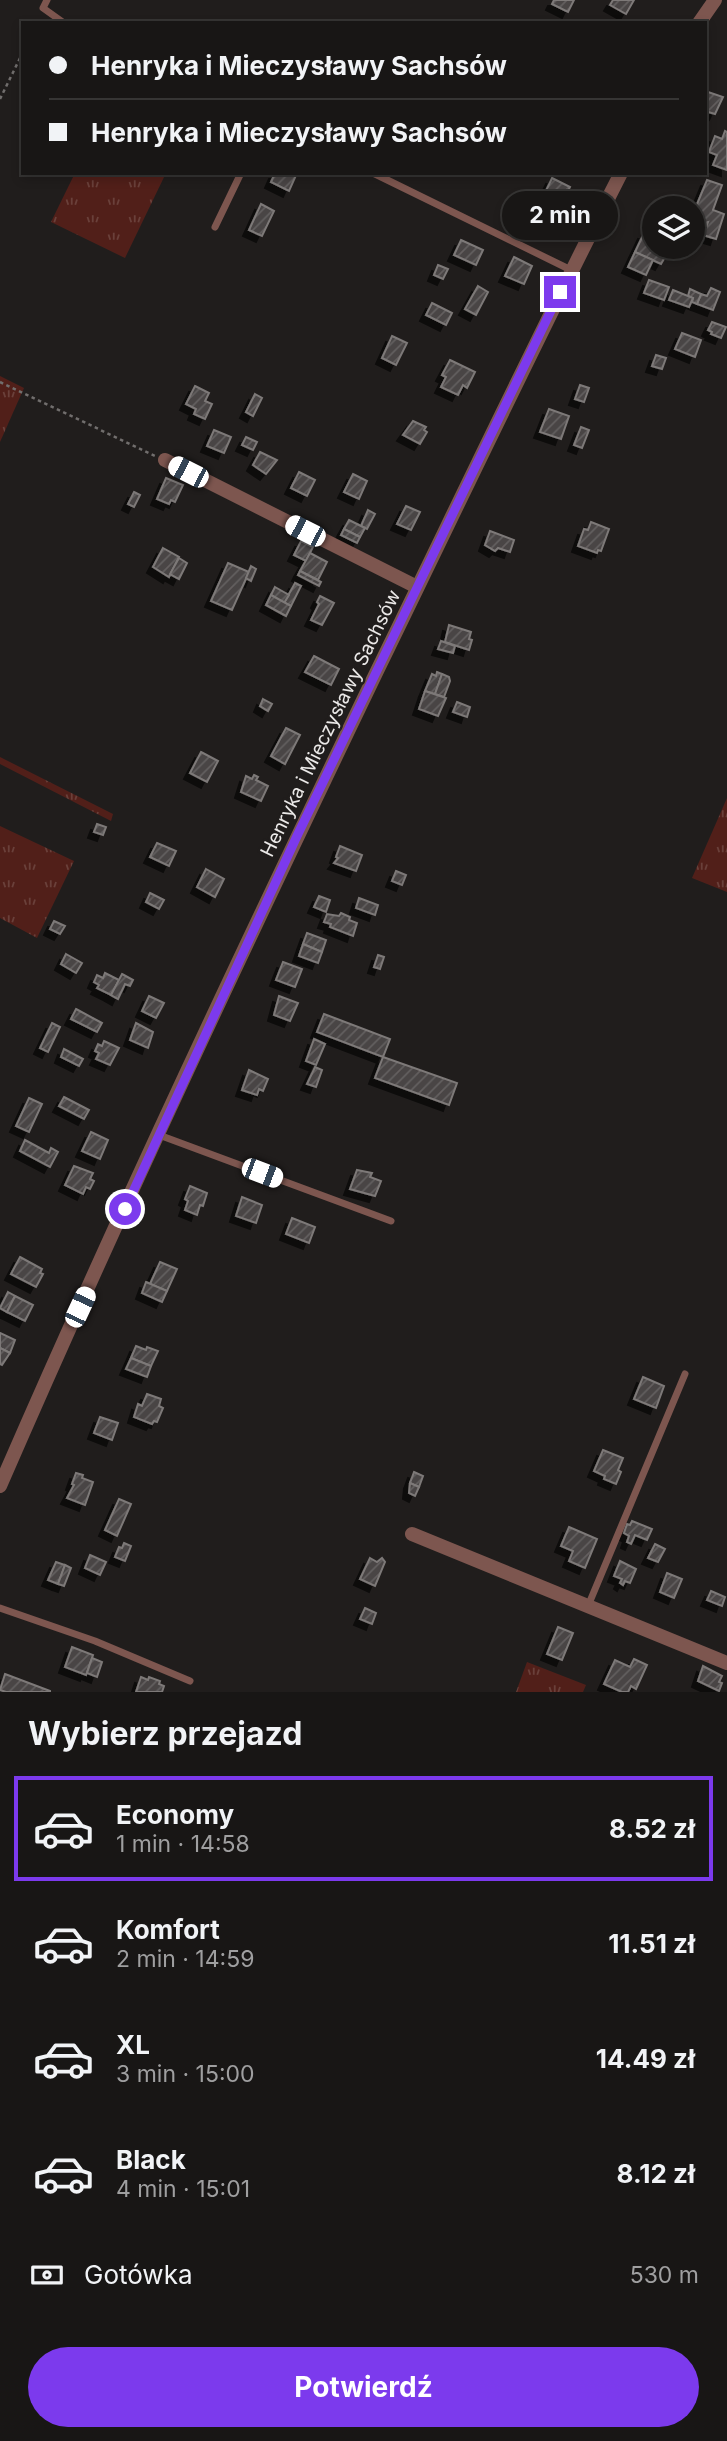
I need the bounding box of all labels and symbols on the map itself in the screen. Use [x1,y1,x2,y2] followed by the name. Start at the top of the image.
[502,190,618,240] callout: 2 min
[544,276,576,308] route end
[165,453,212,491] car
[282,512,329,550] car
[256,586,405,860] street label: Henryka i Mieczysławy Sachsów
[239,1156,286,1190] car
[109,1193,141,1225] route start
[62,1284,99,1330] car

